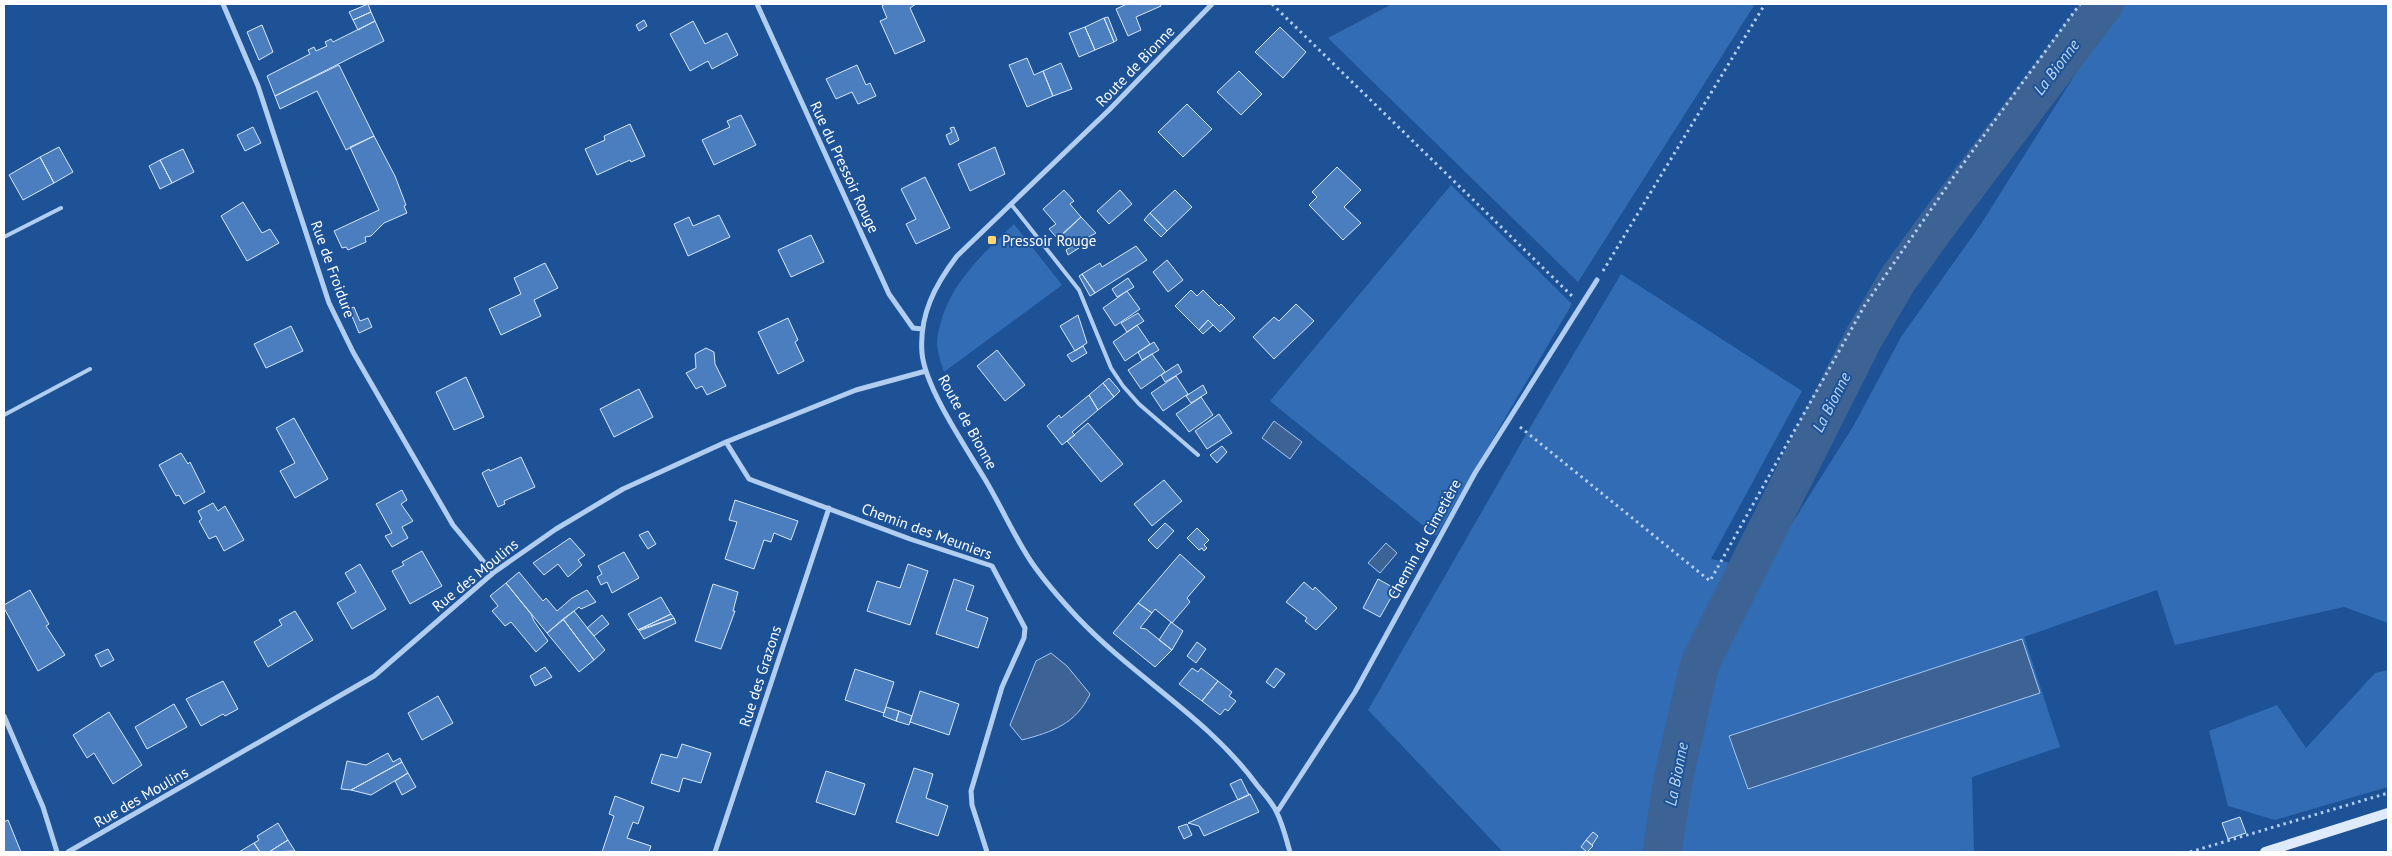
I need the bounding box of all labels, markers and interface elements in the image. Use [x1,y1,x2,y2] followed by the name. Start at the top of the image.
[1092,21,1178,111] street label: Route de Bionne
[2029,35,2084,99] water label: La Bionne
[806,98,884,236] street label: Rue du Pressoir Rouge
[307,218,359,320] street label: Rue de Froidure
[1002,231,1096,250] place label: Pressoir Rouge
[986,234,998,246] marker: Pressoir Rouge
[1807,368,1855,435] water label: La Bionne
[934,371,1002,473] street label: Route de Bionne
[1383,475,1465,603] street label: Chemin du Cimetière
[859,499,995,563] street label: Chemin des Meuniers
[428,534,522,616] street label: Rue des Moulins
[735,623,785,729] street label: Rue des Grazons
[1660,740,1692,808] water label: La Bionne
[91,762,191,832] street label: Rue des Moulins

